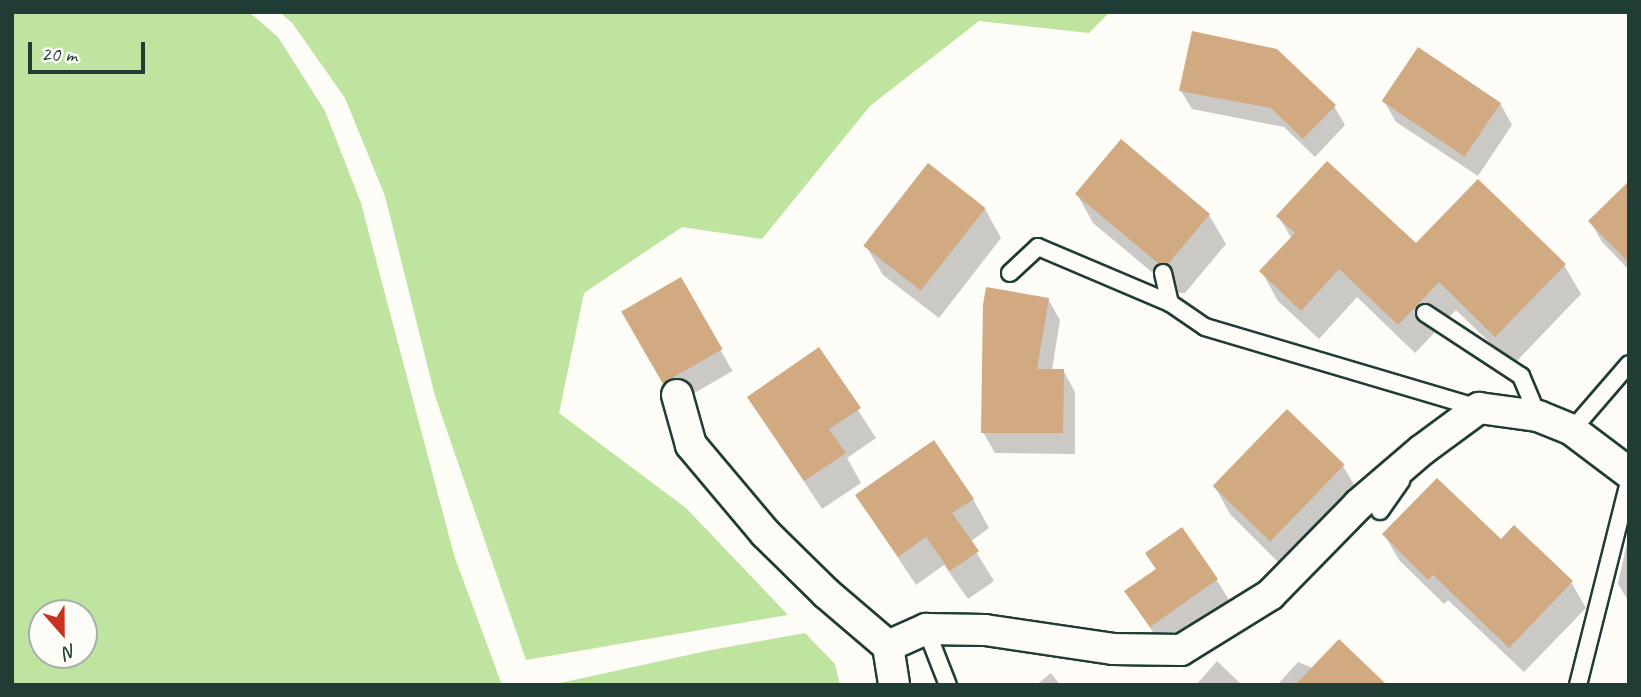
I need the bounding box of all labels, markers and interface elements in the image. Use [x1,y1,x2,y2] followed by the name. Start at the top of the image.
[32,28,149,72] scale bar
[41,41,77,67] text: 20 m
[28,599,98,669] north arrow
[60,638,80,665] text: N

